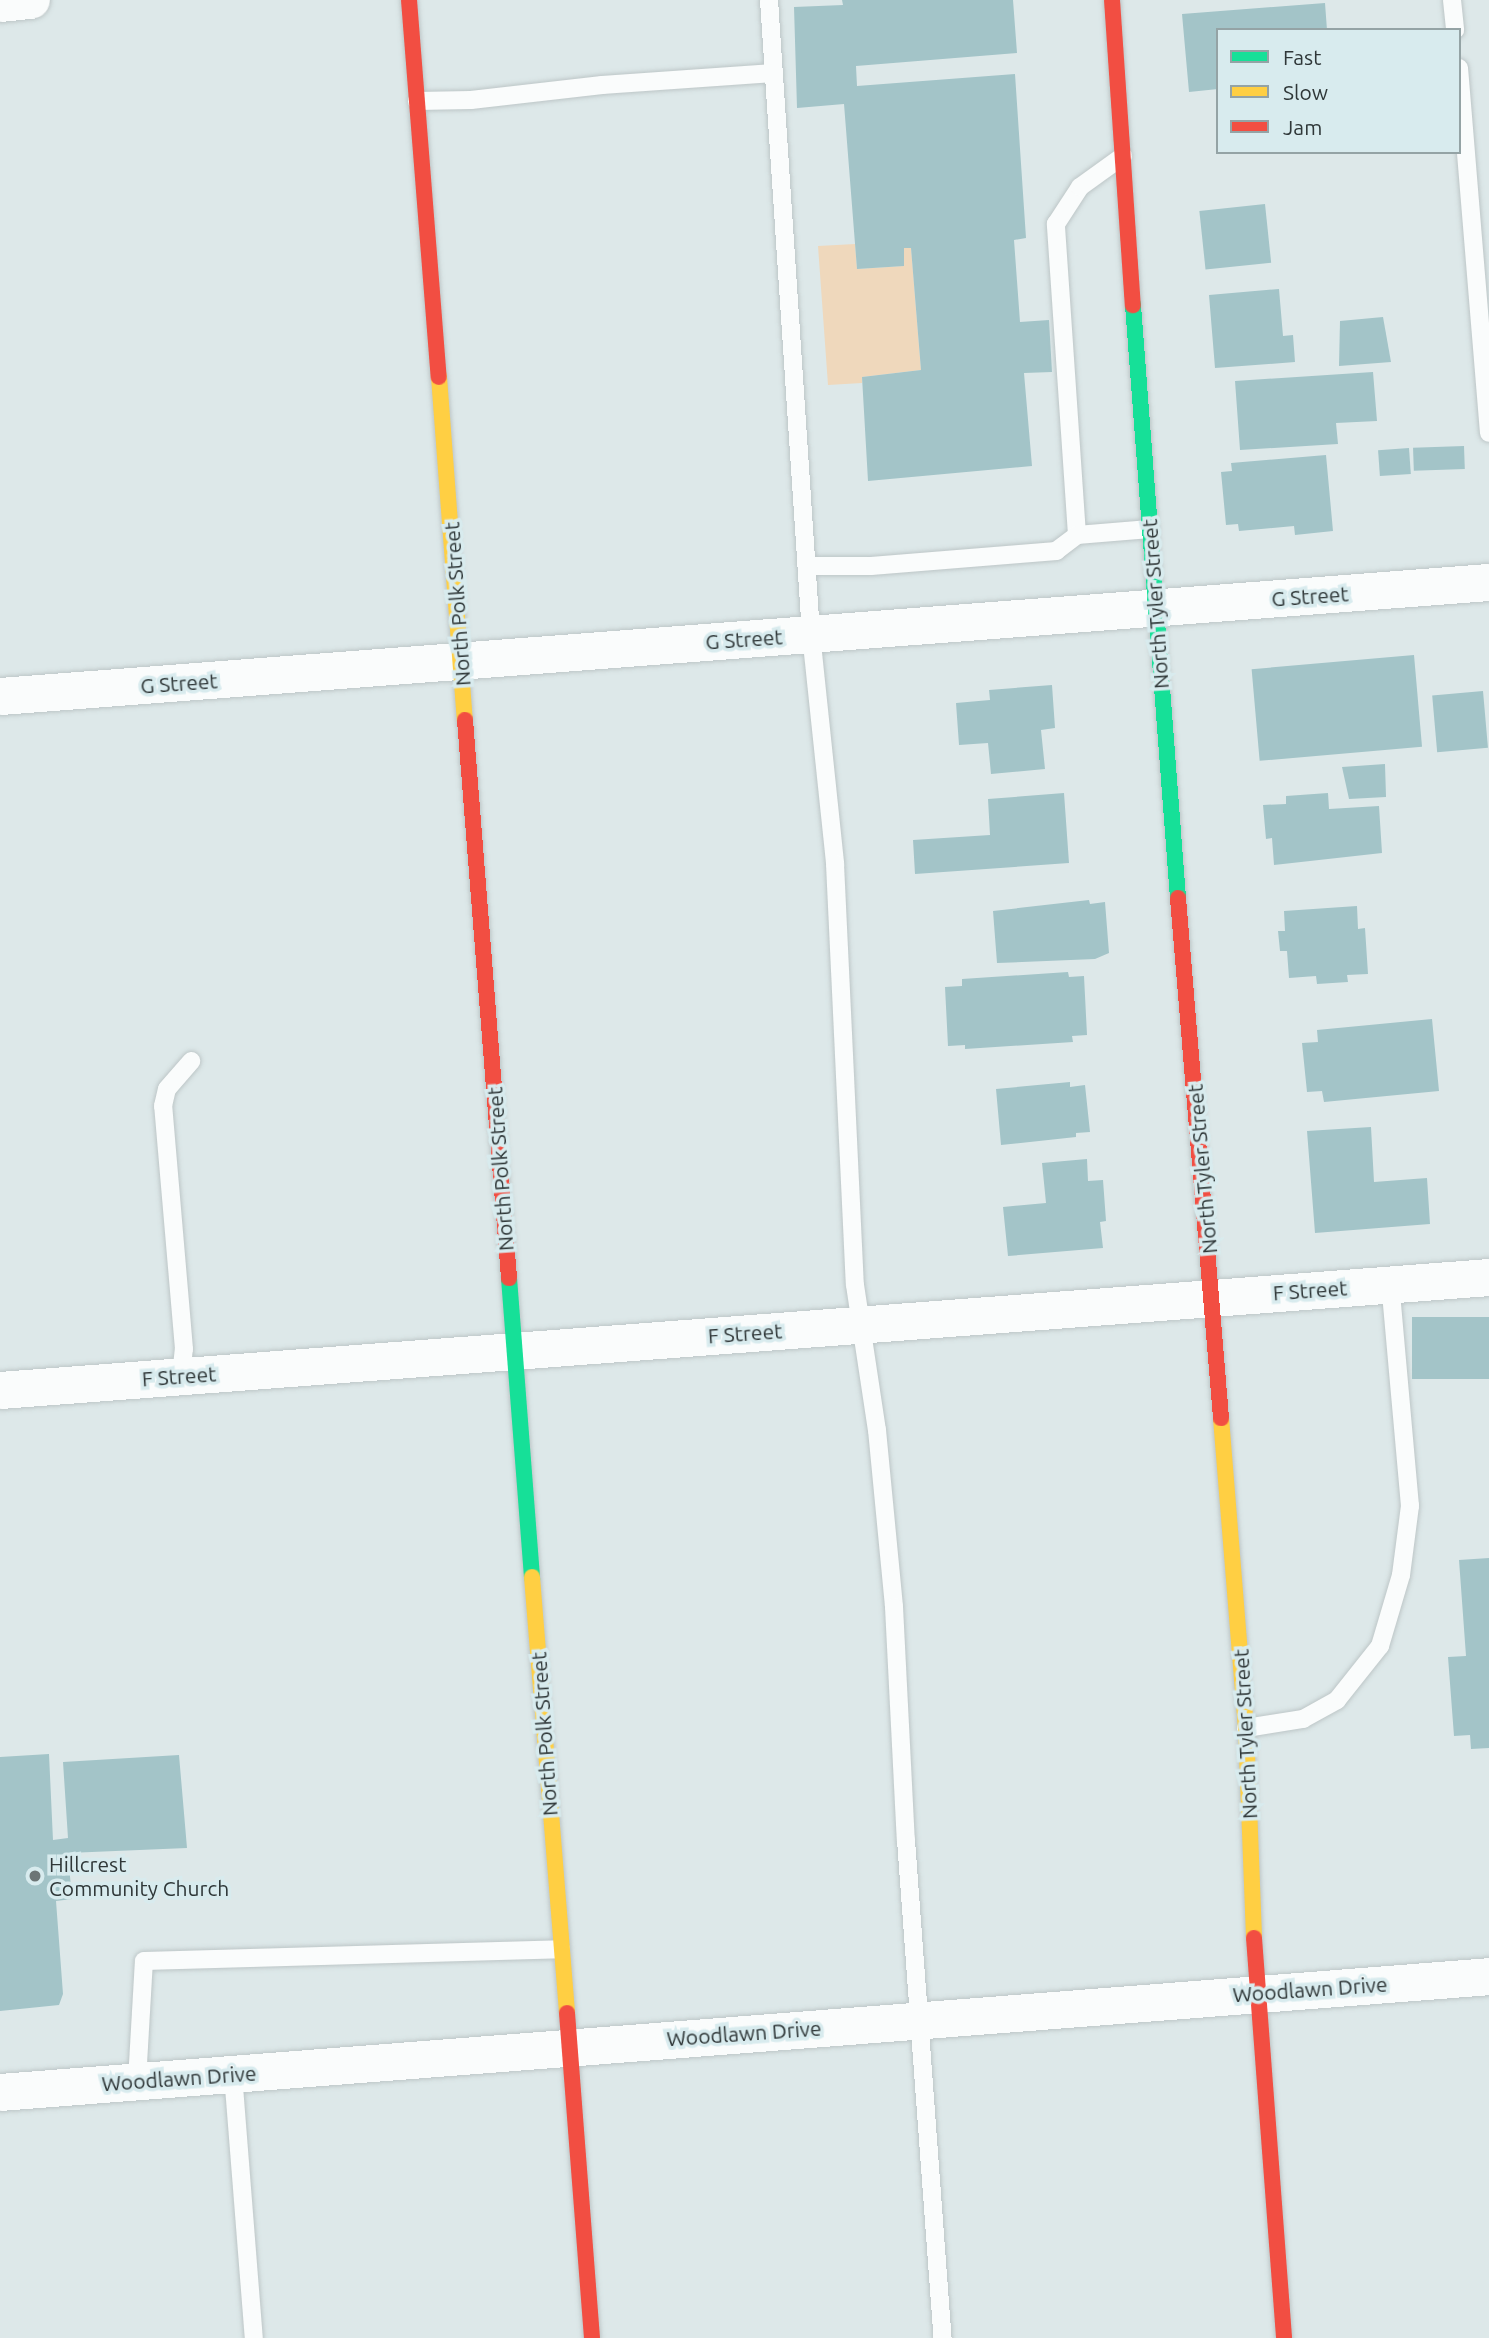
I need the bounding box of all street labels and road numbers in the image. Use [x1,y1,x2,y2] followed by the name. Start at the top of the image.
[1136,518,1174,690] street label: North Tyler Street
[439,521,475,687] street label: North Polk Street
[1271,581,1349,611] street label: G Street
[705,624,783,654] street label: G Street
[140,668,218,698] street label: G Street
[1182,1083,1222,1255] street label: North Tyler Street
[482,1086,518,1252] street label: North Polk Street
[1272,1275,1348,1305] street label: F Street
[707,1318,783,1348] street label: F Street
[141,1361,217,1391] street label: F Street
[1228,1648,1262,1820] street label: North Tyler Street
[526,1651,562,1817] street label: North Polk Street
[1232,1971,1388,2007] street label: Woodlawn Drive
[666,2015,822,2051] street label: Woodlawn Drive
[101,2060,257,2096] street label: Woodlawn Drive

